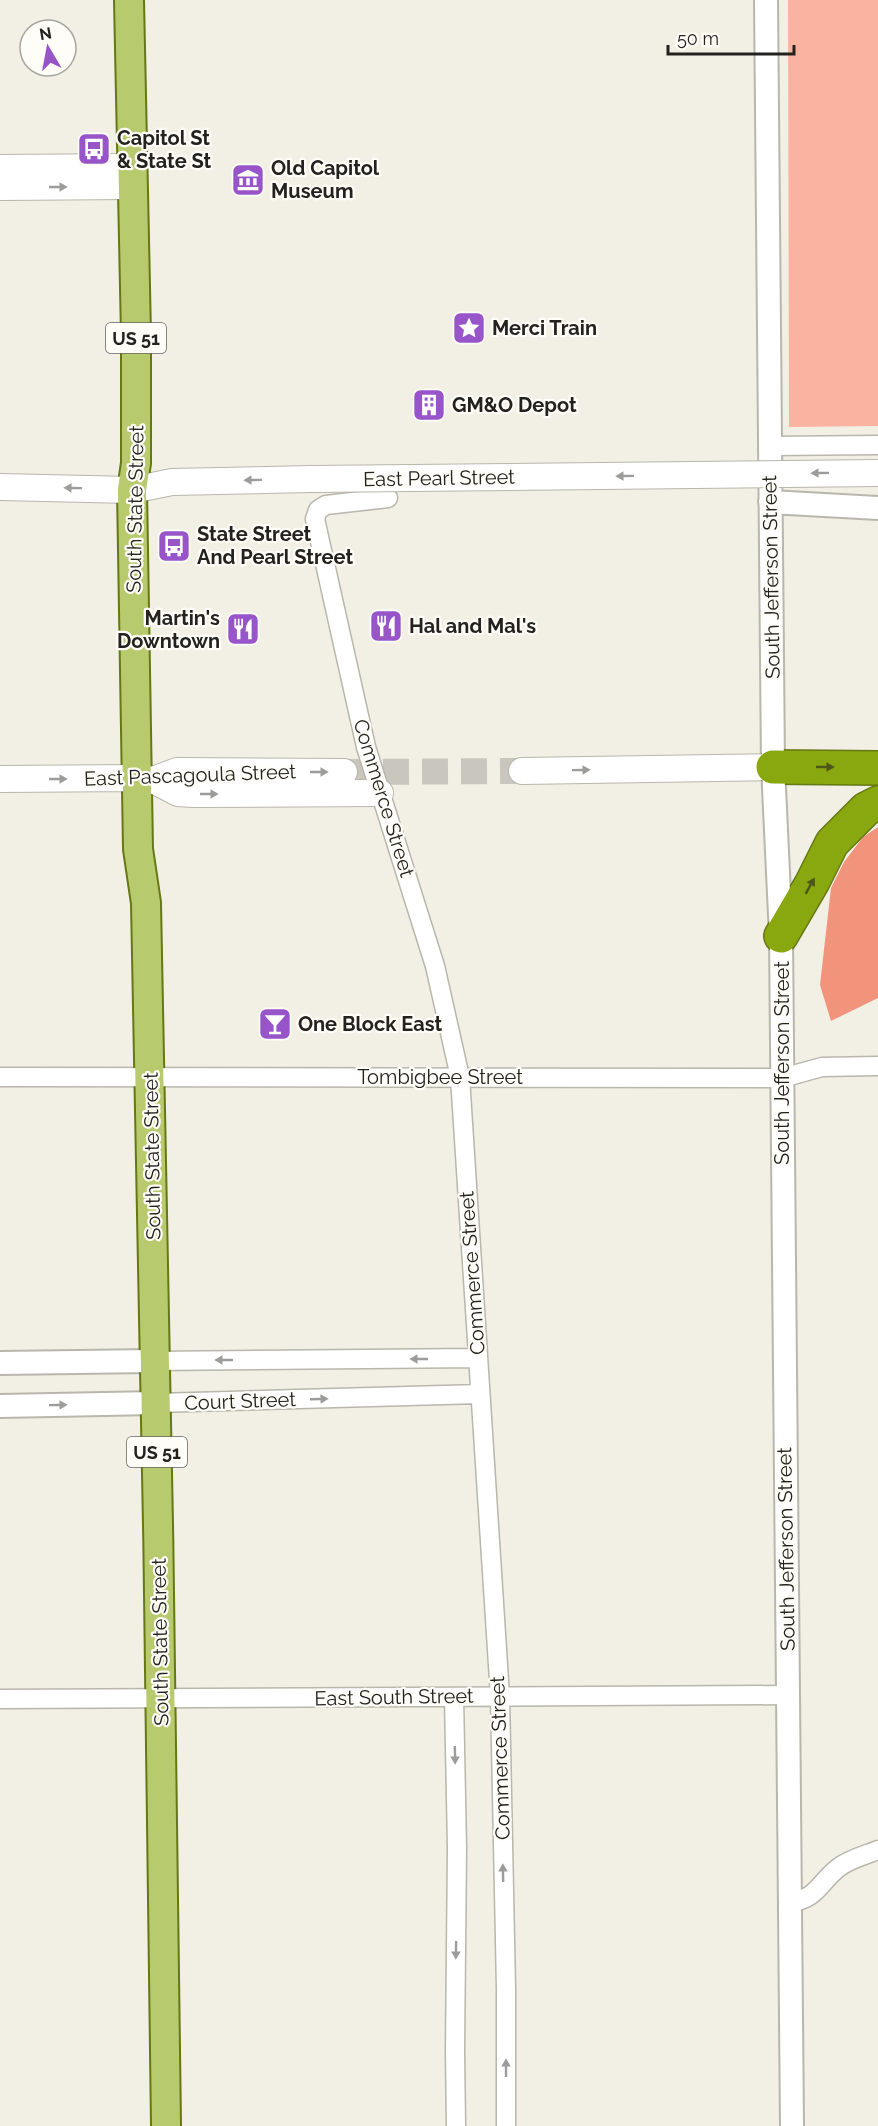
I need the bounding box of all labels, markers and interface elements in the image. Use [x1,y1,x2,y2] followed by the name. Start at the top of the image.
[18,18,78,78] north arrow
[668,18,794,56] scale bar
[38,23,53,44] text: N
[677,28,719,49] text: 50 m
[117,126,211,173] place label: Capitol St & State St
[76,131,112,167] bus stop icon: Capitol St & State St
[271,156,380,203] place label: Old Capitol Museum
[230,162,266,198] museum icon: Old Capitol Museum
[49,182,68,192] one-way arrow
[451,310,487,346] place icon: Merci Train
[492,316,597,340] place label: Merci Train
[106,323,166,353] road number: US 51
[411,387,447,423] building icon: GM&O Depot
[452,393,577,417] place label: GM&O Depot
[122,425,148,593] street label: South State Street
[363,465,515,491] street label: East Pearl Street
[810,469,829,478] one-way arrow
[615,471,634,481] one-way arrow
[244,475,263,485] one-way arrow
[757,475,785,679] street label: South Jefferson Street
[64,483,83,493] one-way arrow
[197,522,353,569] place label: State Street And Pearl Street
[156,528,192,564] bus stop icon: State Street And Pearl Street
[117,606,220,653] place label: Martin's Downtown
[368,608,404,644] restaurant icon: Hal and Mal's
[225,611,261,647] restaurant icon: Martin's Downtown
[409,614,536,638] place label: Hal and Mal's
[349,716,420,880] street label: Commerce Street
[84,759,297,791] street label: East Pascagoula Street
[816,762,835,772] one-way arrow
[571,766,590,775] one-way arrow
[310,767,329,777] one-way arrow
[49,774,68,784] one-way arrow
[199,789,218,799] one-way arrow
[805,877,815,894] one-way arrow
[770,961,794,1165] street label: South Jefferson Street
[257,1006,293,1042] bar icon: One Block East
[298,1012,443,1036] place label: One Block East
[357,1065,523,1089] street label: Tombigbee Street
[139,1072,165,1240] street label: South State Street
[454,1190,490,1356] street label: Commerce Street
[410,1354,429,1364] one-way arrow
[215,1355,234,1365] one-way arrow
[184,1387,297,1415] street label: Court Street
[310,1394,329,1403] one-way arrow
[49,1400,68,1410] one-way arrow
[127,1437,187,1467] road number: US 51
[772,1447,800,1651] street label: South Jefferson Street
[147,1558,173,1726] street label: South State Street
[485,1675,515,1840] street label: Commerce Street
[314,1684,474,1710] street label: East South Street
[450,1746,460,1765] one-way arrow
[499,1863,508,1882] one-way arrow
[451,1941,461,1960] one-way arrow
[501,2058,511,2077] one-way arrow

